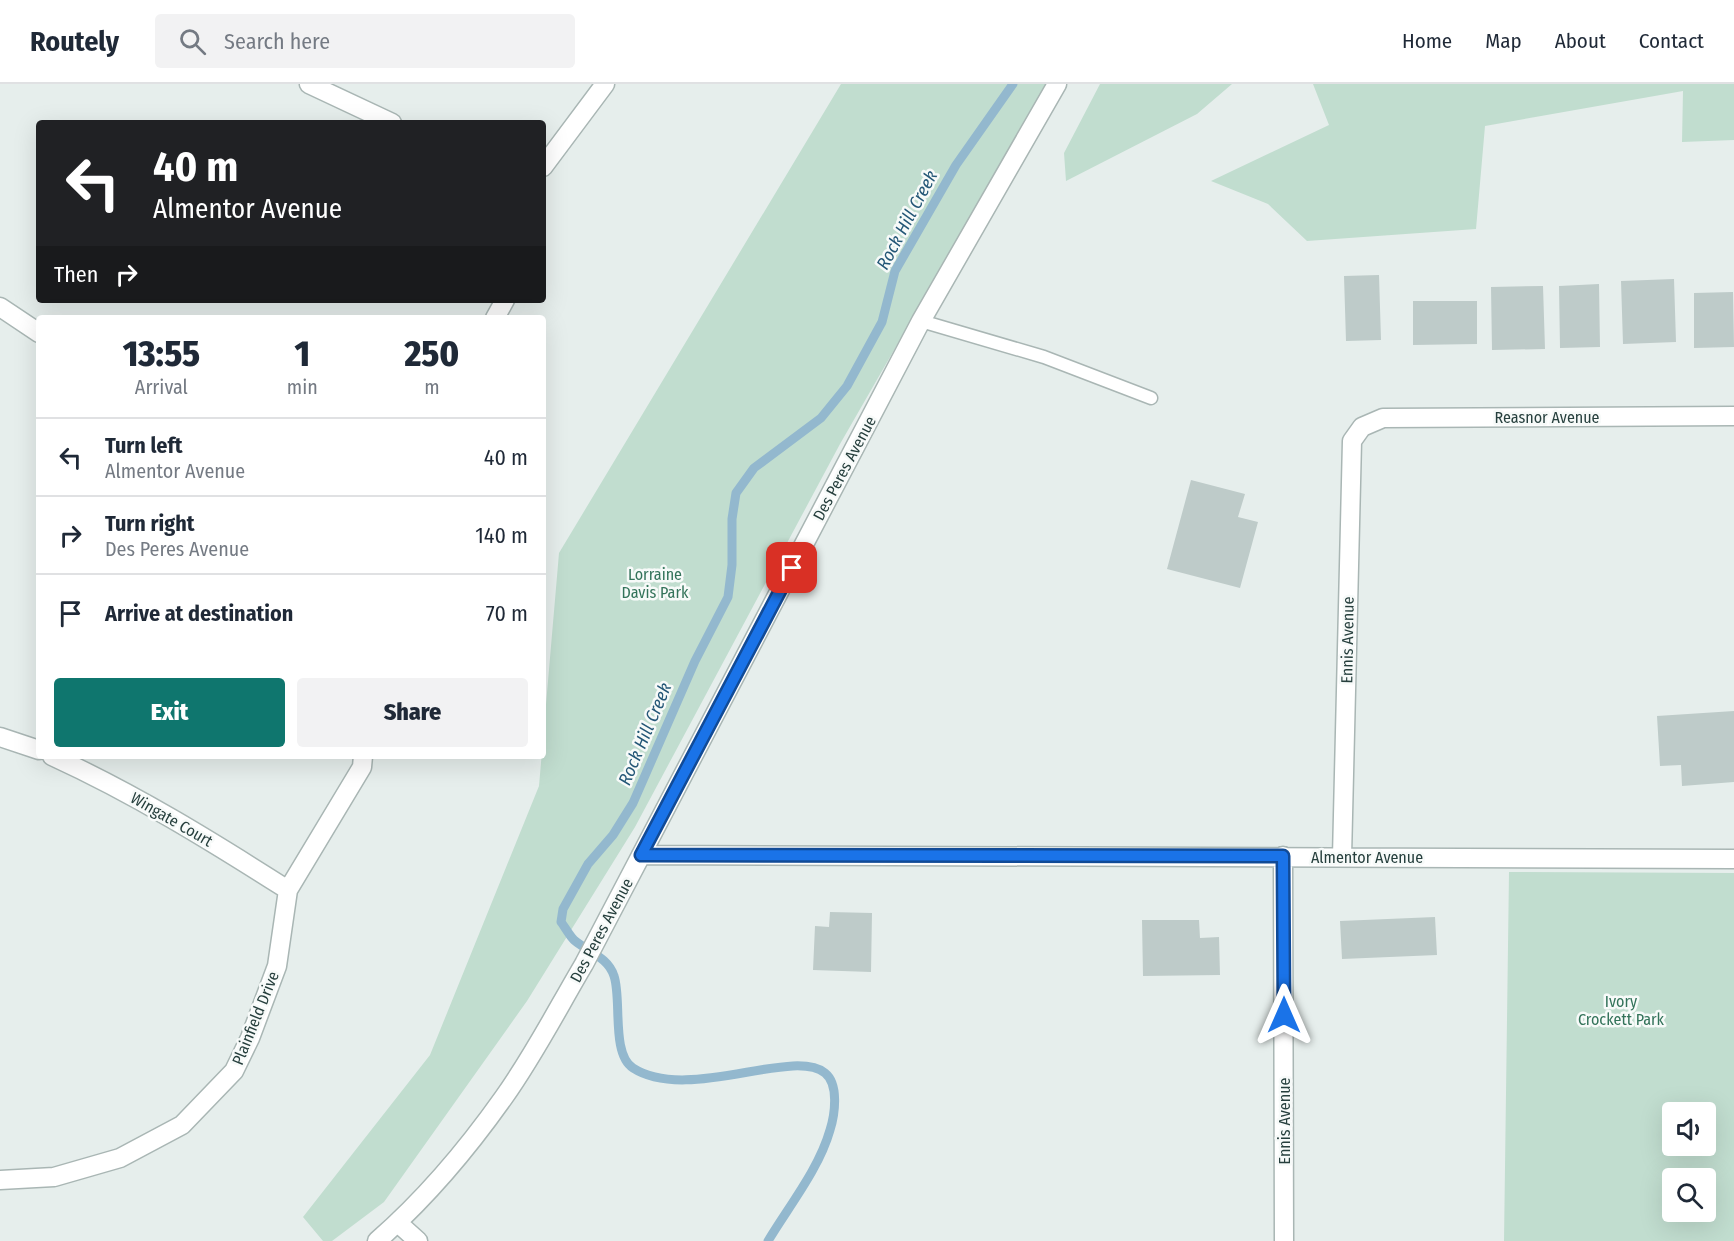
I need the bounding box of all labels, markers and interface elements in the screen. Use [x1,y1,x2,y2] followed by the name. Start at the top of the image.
[155,14,575,68] search box
[30,25,119,58] text: Routely
[176,25,209,58] icon: search
[224,28,330,55] text: Search here
[1402,28,1452,54] text: Home
[1485,28,1522,54] text: Map
[1555,28,1606,54] text: About
[1639,28,1704,54] text: Contact
[153,142,238,192] text: 40 m
[54,144,132,222] icon: left
[872,167,942,273] water label: Rock Hill Creek
[153,193,342,225] text: Almentor Avenue
[110,258,143,291] icon: right
[54,261,98,288] text: Then
[123,332,200,376] text: 13:55
[294,332,310,376] text: 1
[404,332,459,376] text: 250
[135,375,188,399] text: Arrival
[287,375,318,399] text: min
[424,375,440,399] text: m
[1494,408,1600,427] street label: Reasnor Avenue
[809,413,880,524] street label: Des Peres Avenue
[105,432,183,459] text: Turn left
[54,441,87,474] icon: left
[484,444,528,471] text: 40 m
[105,459,245,483] text: Almentor Avenue
[105,510,194,537] text: Turn right
[54,519,87,552] icon: right
[475,522,528,549] text: 140 m
[105,537,249,561] text: Des Peres Avenue
[766,542,817,593] pin
[775,551,808,584] icon: arrive
[622,565,689,602] park label: Lorraine Davis Park
[1337,596,1358,684] street label: Ennis Avenue
[54,597,87,630] icon: arrive
[105,600,293,627] text: Arrive at destination
[486,600,528,627] text: 70 m
[54,678,285,747] button: Exit
[297,678,528,747] button: Share
[614,679,676,789] water label: Rock Hill Creek
[127,788,217,851] street label: Wingate Court
[1311,848,1423,867] street label: Almentor Avenue
[566,875,637,986] street label: Des Peres Avenue
[228,969,283,1068] street label: Plainfield Drive
[1252,983,1316,1047] position arrow
[1578,992,1665,1029] park label: Ivory Crockett Park
[1275,1077,1294,1164] street label: Ennis Avenue
[1662,1102,1716,1222] map controls
[1662,1102,1716,1156] button: sound
[1662,1168,1716,1222] button: search

